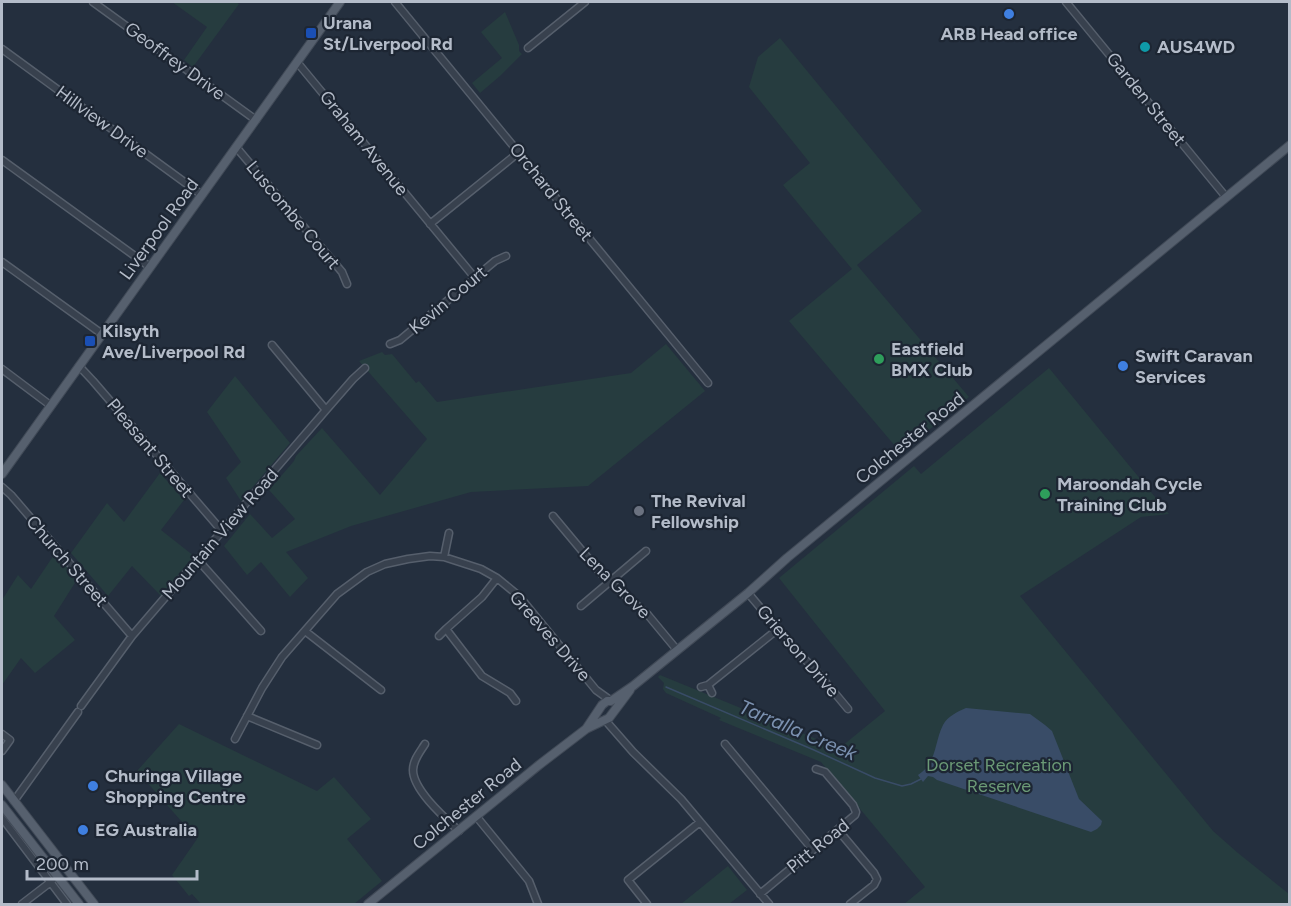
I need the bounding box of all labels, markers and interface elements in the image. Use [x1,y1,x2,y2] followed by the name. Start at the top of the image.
[1002,7,1016,21] marker: ARB Head office
[323,12,453,55] place label: Urana St/Liverpool Rd
[121,17,230,105] street label: Geoffrey Drive
[941,23,1077,45] place label: ARB Head office
[304,26,318,40] marker: Urana St/Liverpool Rd
[1157,36,1235,58] place label: AUS4WD
[1138,40,1152,54] marker: AUS4WD
[1102,48,1191,150] street label: Garden Street
[51,81,153,163] street label: Hillview Drive
[315,86,413,200] street label: Graham Avenue
[505,138,598,246] street label: Orchard Street
[241,156,345,274] street label: Luscombe Court
[115,174,203,284] street label: Liverpool Road
[405,261,492,339] street label: Kevin Court
[102,320,245,363] place label: Kilsyth Ave/Liverpool Rd
[83,334,97,348] marker: Kilsyth Ave/Liverpool Rd
[891,338,973,381] place label: Eastfield BMX Club
[1135,345,1253,388] place label: Swift Caravan Services
[872,352,886,366] marker: Eastfield BMX Club
[1116,359,1130,373] marker: Swift Caravan Services
[851,387,969,489] street label: Colchester Road
[102,394,198,502] street label: Pleasant Street
[157,464,283,604] street label: Mountain View Road
[1057,473,1202,516] place label: Maroondah Cycle Training Club
[1038,487,1052,501] marker: Maroondah Cycle Training Club
[651,490,746,533] place label: The Revival Fellowship
[632,504,646,518] marker: The Revival Fellowship
[21,511,113,611] street label: Church Street
[575,543,655,623] street label: Lena Grove
[505,586,595,686] street label: Greeves Drive
[752,600,844,702] street label: Grierson Drive
[736,694,862,766] water label: Tarralla Creek
[408,753,526,855] street label: Colchester Road
[926,754,1072,797] park label: Dorset Recreation Reserve
[105,765,246,808] place label: Churinga Village Shopping Centre
[86,779,100,793] marker: Churinga Village Shopping Centre
[782,814,854,878] street label: Pitt Road
[95,819,197,841] place label: EG Australia
[76,823,90,837] marker: EG Australia
[27,843,196,881] scale bar
[36,853,89,875] text: 200 m

